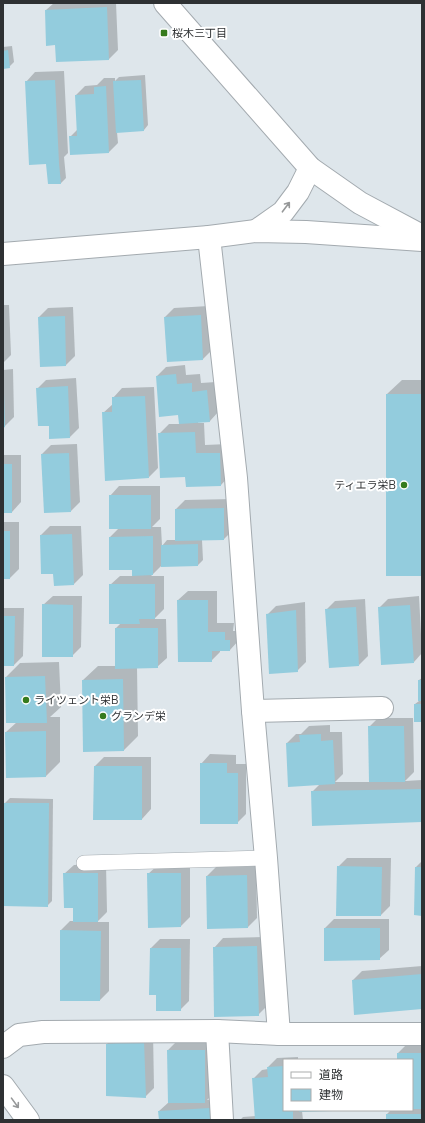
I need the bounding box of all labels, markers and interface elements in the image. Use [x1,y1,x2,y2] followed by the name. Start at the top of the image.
[172,26,227,41] place label: 桜木三丁目
[159,28,169,38] marker: 桜木三丁目
[282,202,291,213] one-way arrow
[334,478,396,493] place label: ティエラ栄B
[399,480,409,490] marker: ティエラ栄B
[34,693,118,708] place label: ライツェント栄B
[21,695,31,705] marker: ライツェント栄B
[111,709,166,724] place label: グランデ栄
[98,711,108,721] marker: グランデ栄
[283,1059,413,1111] legend
[319,1067,343,1083] text: 道路
[319,1087,343,1103] text: 建物
[11,1097,19,1108] one-way arrow

